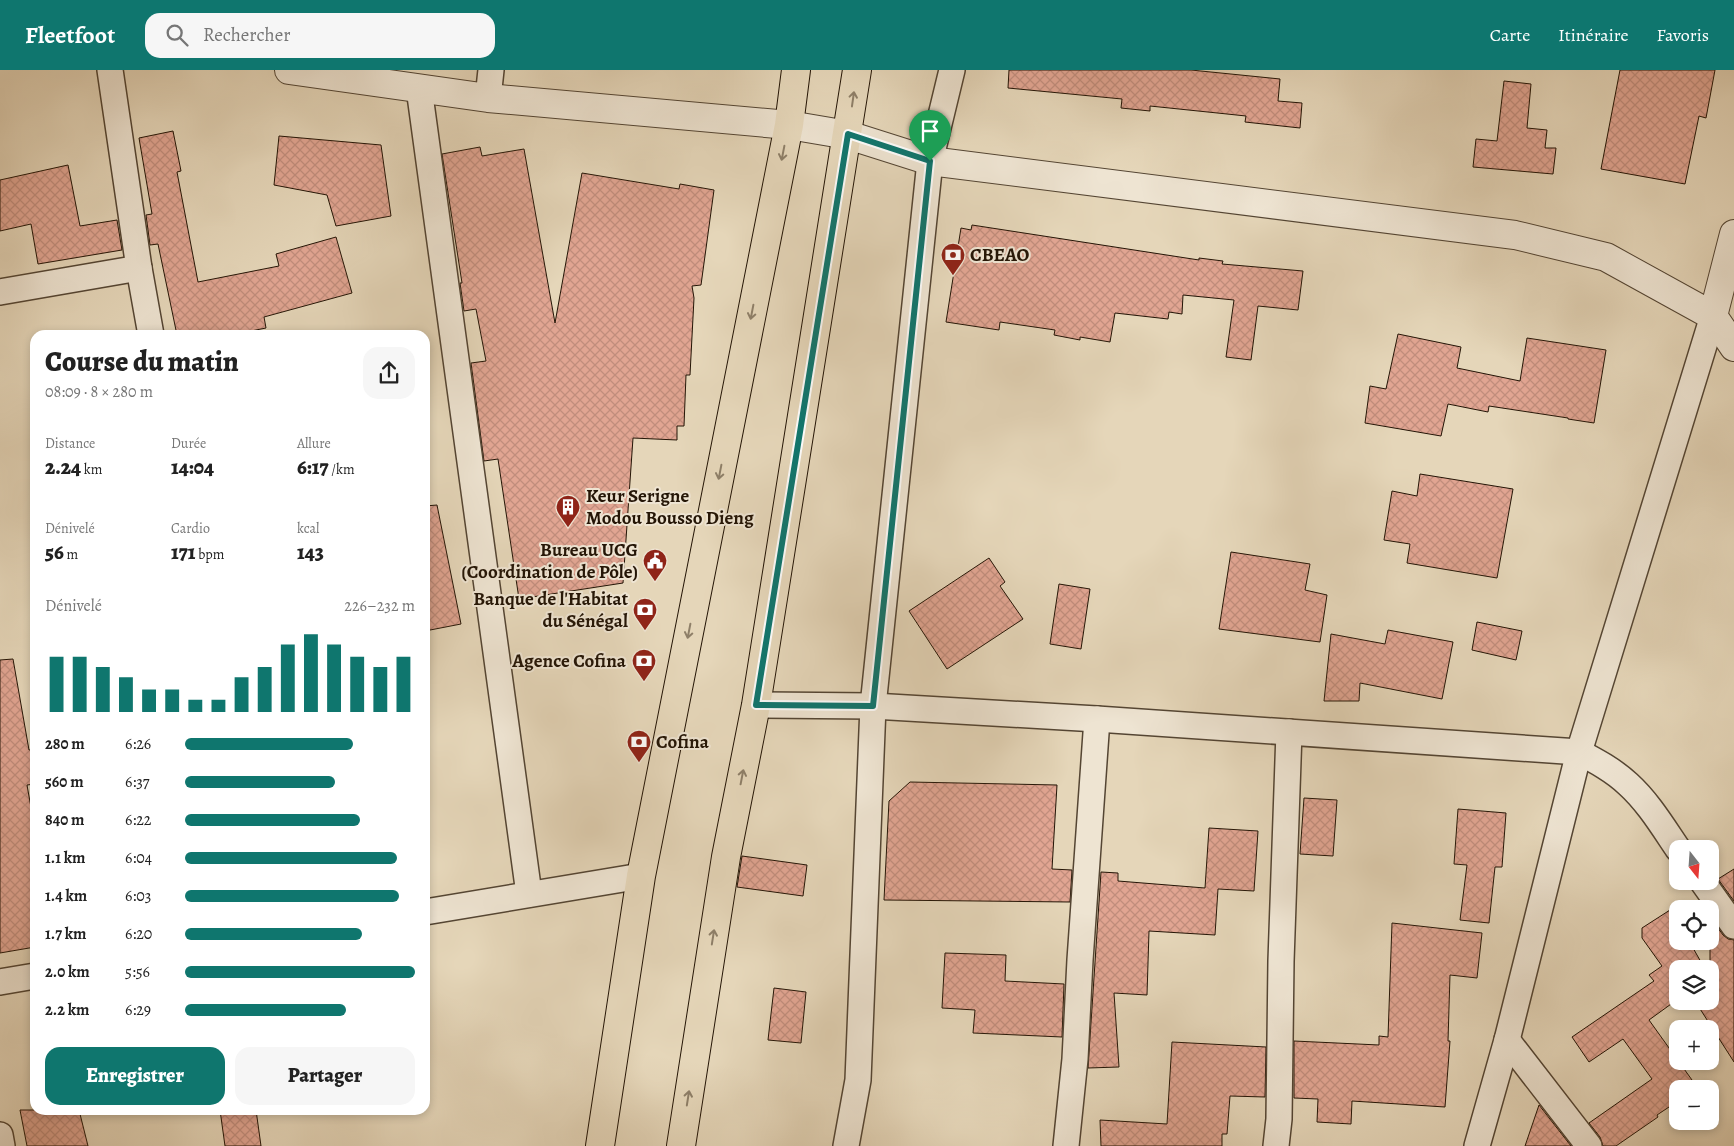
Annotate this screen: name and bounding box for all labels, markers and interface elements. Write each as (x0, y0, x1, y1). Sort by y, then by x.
search box (145, 13, 495, 58)
text: Fleetfoot (25, 19, 115, 51)
icon: search (163, 21, 191, 49)
text: Rechercher (203, 22, 290, 48)
text: Carte (1490, 23, 1530, 47)
text: Itinéraire (1558, 23, 1629, 47)
text: Favoris (1657, 23, 1709, 47)
one-way arrow (848, 91, 858, 107)
pin (909, 110, 951, 161)
icon: arrive (916, 117, 944, 145)
one-way arrow (778, 144, 787, 160)
bank icon: CBEAO (940, 242, 966, 276)
place label: CBEAO (970, 242, 1030, 268)
one-way arrow (746, 304, 756, 320)
text: Course du matin (45, 343, 239, 381)
button: share (363, 347, 415, 399)
text: 08:09 · 8 × 280 m (45, 381, 153, 403)
text: Distance (45, 434, 95, 453)
text: Durée (171, 434, 206, 453)
text: Allure (297, 434, 331, 453)
text: 2.24 (45, 453, 81, 481)
text: 14:04 (171, 453, 214, 481)
text: 6:17 (297, 453, 329, 481)
text: km (81, 460, 102, 479)
text: /km (329, 460, 355, 479)
one-way arrow (715, 463, 725, 479)
place label: Keur Serigne Modou Bousso Dieng (586, 483, 754, 531)
building icon: Keur Serigne Modou Bousso Dieng (555, 494, 581, 528)
text: Dénivelé (45, 519, 95, 538)
text: Cardio (171, 519, 210, 538)
text: kcal (297, 519, 319, 538)
place label: Bureau UCG (Coordination de Pôle) (461, 537, 638, 585)
text: 56 (45, 538, 64, 566)
text: 171 (171, 538, 195, 566)
text: 143 (297, 538, 324, 566)
text: m (64, 545, 78, 564)
text: bpm (195, 545, 224, 564)
public building icon: Bureau UCG (Coordination de Pôle) (642, 548, 668, 582)
place label: Banque de l'Habitat du Sénégal (473, 586, 629, 634)
text: Dénivelé (45, 595, 102, 617)
text: 226–232 m (344, 595, 415, 617)
bank icon: Banque de l'Habitat du Sénégal (632, 597, 658, 631)
one-way arrow (684, 623, 693, 639)
place label: Agence Cofina (511, 648, 627, 674)
bank icon: Agence Cofina (631, 648, 657, 682)
bank icon: Cofina (626, 729, 652, 763)
place label: Cofina (656, 729, 710, 755)
text: 280 m (45, 733, 85, 755)
text: 6:26 (125, 733, 151, 755)
one-way arrow (737, 770, 747, 786)
text: 560 m (45, 771, 84, 793)
text: 6:37 (125, 771, 150, 793)
text: 840 m (45, 809, 84, 831)
text: 6:22 (125, 809, 151, 831)
north arrow (1669, 840, 1719, 890)
map controls (1669, 840, 1719, 1130)
text: 1.1 km (45, 847, 85, 869)
text: 6:04 (125, 847, 152, 869)
text: 1.4 km (45, 885, 87, 907)
text: 6:03 (125, 885, 151, 907)
button: locate (1669, 900, 1719, 950)
text: 1.7 km (45, 923, 86, 945)
text: 6:20 (125, 923, 152, 945)
one-way arrow (709, 930, 719, 946)
button: layers (1669, 960, 1719, 1010)
text: 2.0 km (45, 961, 90, 983)
text: 5:56 (125, 961, 150, 983)
text: 2.2 km (45, 999, 89, 1021)
text: 6:29 (125, 999, 151, 1021)
button: + (1669, 1020, 1719, 1070)
button: Enregistrer (45, 1047, 225, 1105)
button: Partager (235, 1047, 415, 1105)
button: − (1669, 1080, 1719, 1130)
one-way arrow (683, 1090, 693, 1106)

